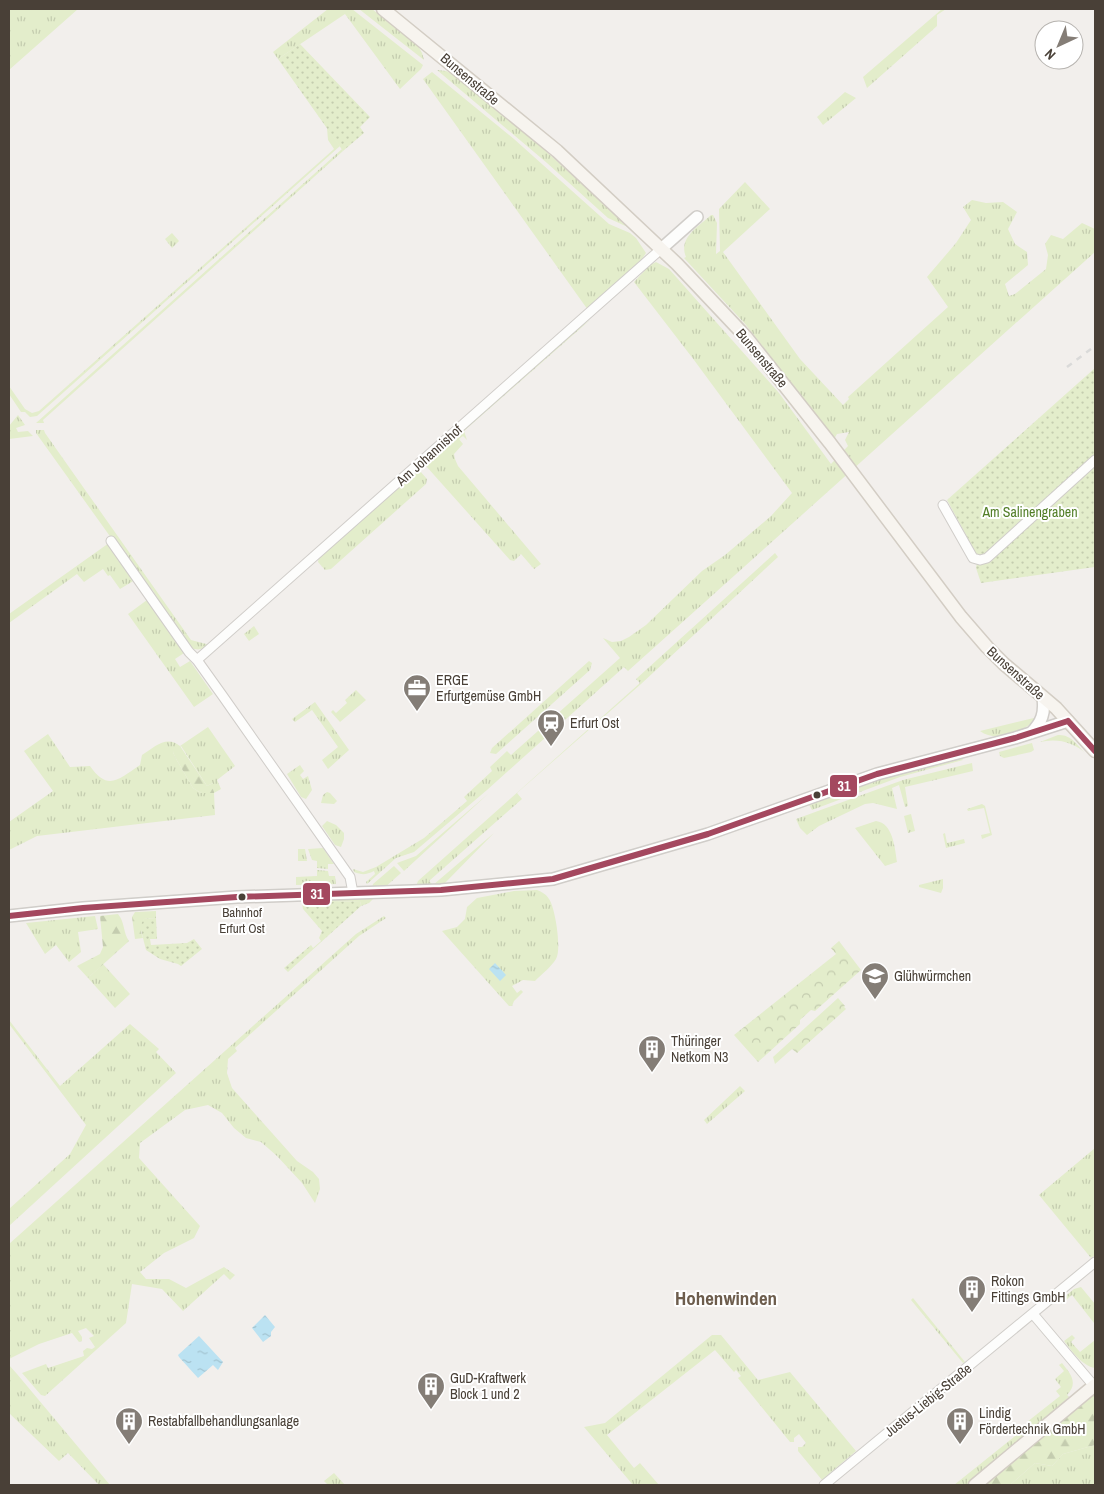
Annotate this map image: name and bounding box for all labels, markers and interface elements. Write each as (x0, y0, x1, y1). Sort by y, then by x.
north arrow (1034, 20, 1084, 70)
text: N (1041, 45, 1059, 64)
street label: Bunsenstraße (437, 49, 503, 109)
street label: Bunsenstraße (732, 325, 792, 391)
street label: Am Johannishof (391, 420, 466, 490)
park label: Am Salinengraben (981, 503, 1078, 521)
street label: Bunsenstraße (983, 642, 1049, 704)
place label: ERGE Erfurtgemüse GmbH (436, 671, 541, 705)
office icon: ERGE Erfurtgemüse GmbH (402, 673, 432, 712)
station icon: Erfurt Ost (536, 708, 566, 747)
place label: Erfurt Ost (570, 714, 619, 732)
line badge: 31 (829, 774, 858, 798)
text: 31 (838, 777, 851, 795)
unlabelled marker (812, 790, 822, 800)
line badge: 31 (302, 882, 331, 906)
text: 31 (311, 885, 324, 903)
marker: Bahnhof Erfurt Ost (237, 892, 247, 902)
place label: Bahnhof Erfurt Ost (219, 904, 265, 937)
school or university icon: Glühwürmchen (860, 961, 890, 1000)
place label: Glühwürmchen (894, 967, 971, 985)
place label: Thüringer Netkom N3 (671, 1032, 728, 1066)
building icon: Thüringer Netkom N3 (637, 1034, 667, 1073)
place label: Rokon Fittings GmbH (991, 1272, 1066, 1306)
building icon: Rokon Fittings GmbH (957, 1274, 987, 1313)
district label: Hohenwinden (675, 1285, 777, 1311)
street label: Justus-Liebig-Straße (881, 1359, 975, 1441)
place label: GuD-Kraftwerk Block 1 und 2 (450, 1369, 526, 1403)
building icon: GuD-Kraftwerk Block 1 und 2 (416, 1371, 446, 1410)
place label: Lindig Fördertechnik GmbH (979, 1404, 1086, 1438)
building icon: Restabfallbehandlungsanlage (114, 1406, 144, 1445)
building icon: Lindig Fördertechnik GmbH (945, 1406, 975, 1445)
place label: Restabfallbehandlungsanlage (148, 1412, 299, 1430)

